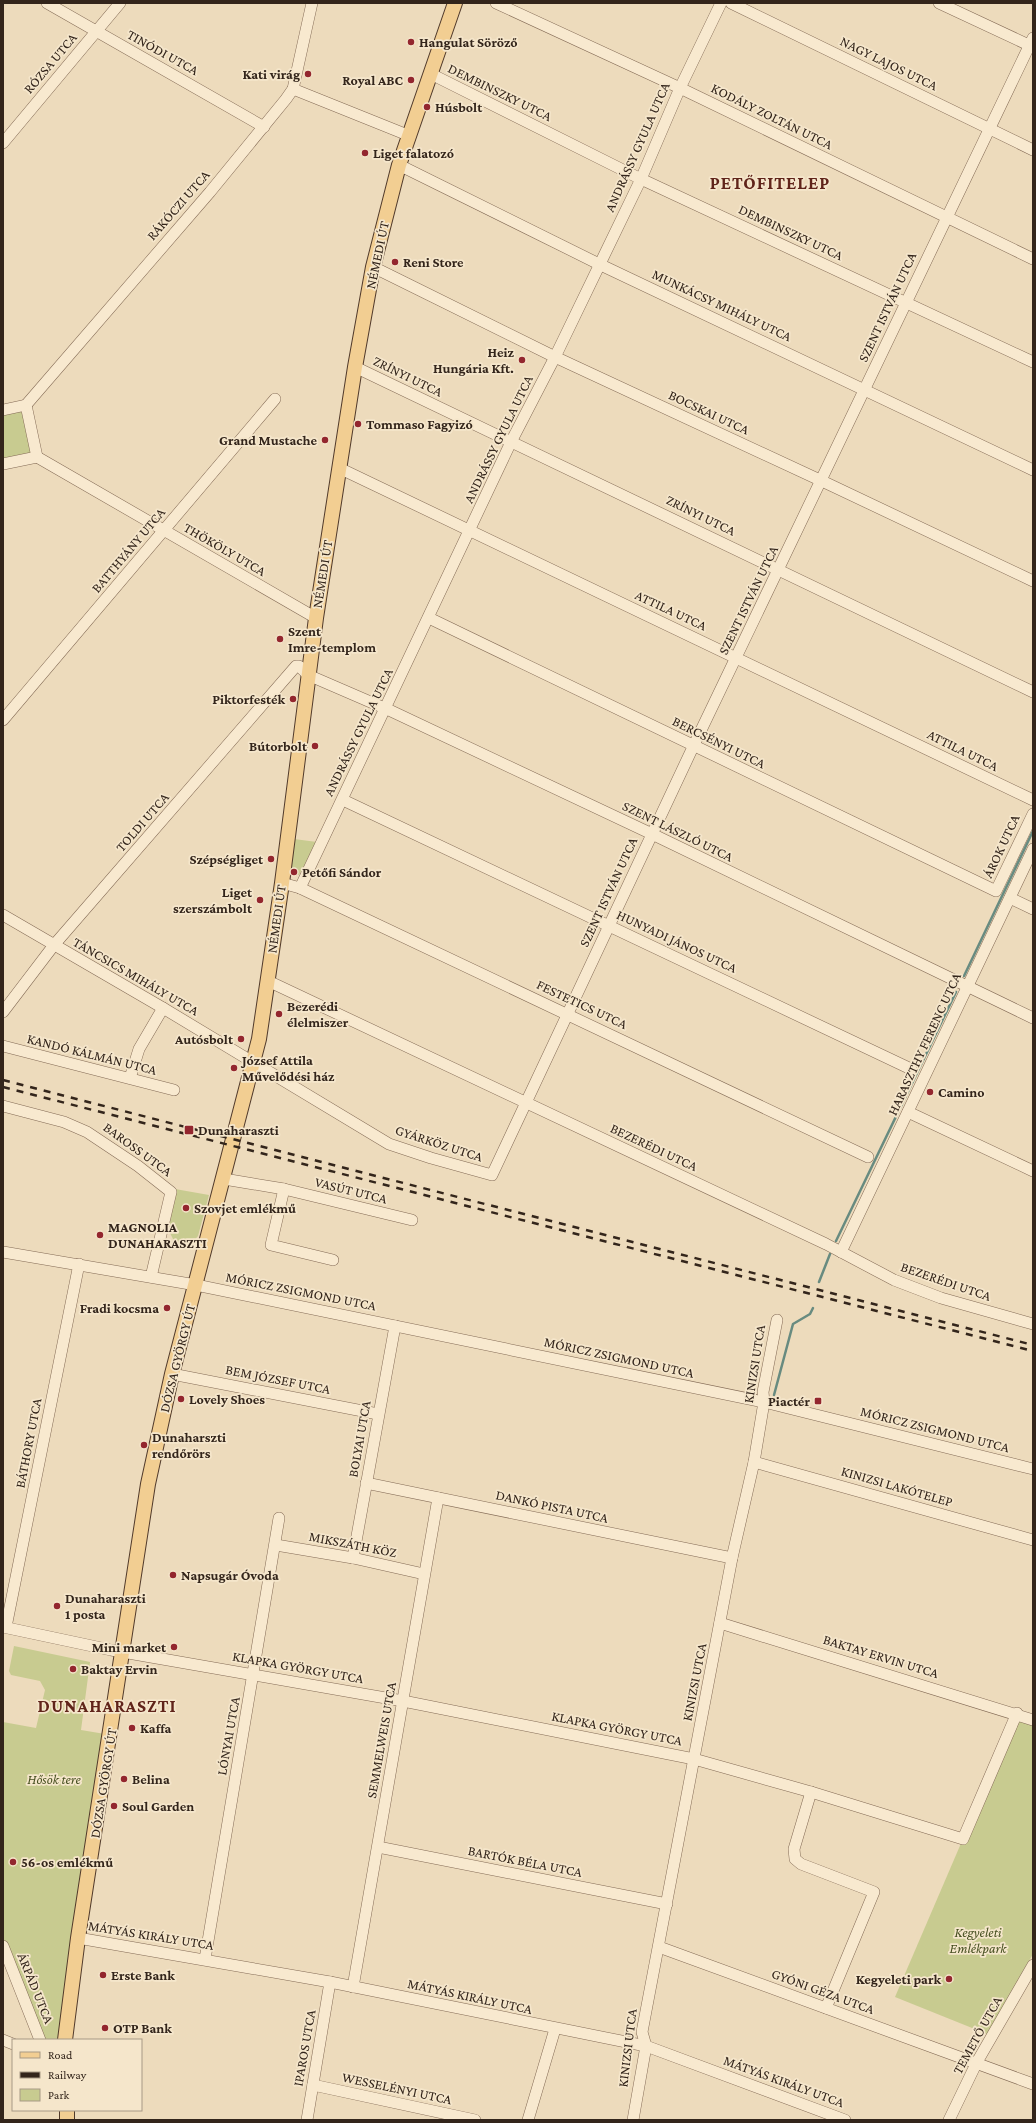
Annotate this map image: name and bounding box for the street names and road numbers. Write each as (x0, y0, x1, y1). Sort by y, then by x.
street label: TINÓDI UTCA (124, 26, 202, 78)
street label: RÓZSA UTCA (20, 30, 80, 96)
street label: NAGY LAJOS UTCA (838, 33, 940, 94)
street label: DEMBINSZKY UTCA (445, 60, 555, 124)
street label: ANDRÁSSY GYULA UTCA (601, 80, 673, 214)
street label: KODÁLY ZOLTÁN UTCA (709, 80, 835, 152)
street label: RÁKÓCZI UTCA (143, 167, 213, 243)
street label: DEMBINSZKY UTCA (736, 201, 846, 263)
street label: NÉMEDI ÚT (362, 219, 392, 290)
street label: SZENT ISTVÁN UTCA (855, 250, 919, 364)
street label: MUNKÁCSY MIHÁLY UTCA (650, 266, 794, 344)
street label: ZRÍNYI UTCA (371, 352, 445, 400)
street label: ANDRÁSSY GYULA UTCA (460, 372, 536, 505)
street label: BOCSKAI UTCA (666, 386, 752, 438)
street label: ZRÍNYI UTCA (664, 491, 738, 539)
street label: BATTHYÁNY UTCA (88, 504, 168, 596)
street label: THÖKÖLY UTCA (181, 519, 269, 579)
street label: NÉMEDI ÚT (309, 538, 335, 609)
street label: SZENT ISTVÁN UTCA (715, 543, 781, 657)
street label: ATTILA UTCA (633, 586, 709, 634)
street label: ANDRÁSSY GYULA UTCA (320, 665, 396, 798)
street label: BERCSÉNYI UTCA (670, 713, 768, 771)
street label: ATTILA UTCA (925, 726, 1001, 774)
street label: TOLDI UTCA (112, 789, 172, 855)
street label: SZENT LÁSZLÓ UTCA (620, 797, 736, 865)
street label: ÁROK UTCA (979, 812, 1023, 880)
street label: SZENT ISTVÁN UTCA (576, 835, 640, 949)
street label: NÉMEDI ÚT (263, 883, 289, 954)
street label: HUNYADI JÁNOS UTCA (614, 906, 740, 976)
street label: TÁNCSICS MIHÁLY UTCA (70, 933, 202, 1019)
street label: HARASZTHY FERENC UTCA (884, 970, 964, 1118)
street label: FESTETICS UTCA (534, 976, 630, 1032)
street label: KANDÓ KÁLMÁN UTCA (26, 1030, 159, 1078)
street label: BAROSS UTCA (101, 1119, 175, 1179)
street label: BEZERÉDI UTCA (608, 1120, 700, 1174)
street label: GYÁRKÖZ UTCA (393, 1121, 485, 1165)
street label: VASÚT UTCA (313, 1173, 389, 1207)
street label: BEZERÉDI UTCA (899, 1258, 993, 1304)
street label: MÓRICZ ZSIGMOND UTCA (224, 1269, 378, 1313)
street label: DÓZSA GYÖRGY ÚT (156, 1302, 198, 1414)
street label: KINIZSI UTCA (740, 1324, 768, 1404)
street label: MÓRICZ ZSIGMOND UTCA (543, 1333, 695, 1381)
street label: BEM JÓZSEF UTCA (224, 1361, 332, 1397)
street label: BÁTHORY UTCA (11, 1397, 45, 1489)
street label: BOLYAI UTCA (344, 1399, 374, 1479)
street label: MÓRICZ ZSIGMOND UTCA (859, 1403, 1011, 1455)
street label: KINIZSI LAKÓTELEP (839, 1462, 955, 1510)
street label: DANKÓ PISTA UTCA (494, 1486, 610, 1526)
street label: MIKSZÁTH KÖZ (308, 1528, 398, 1560)
street label: BAKTAY ERVIN UTCA (821, 1631, 941, 1681)
street label: KINIZSI UTCA (679, 1642, 709, 1722)
street label: KLAPKA GYÖRGY UTCA (231, 1648, 365, 1686)
street label: SEMMELWEIS UTCA (363, 1681, 399, 1799)
street label: LÓNYAI UTCA (213, 1695, 243, 1777)
street label: KLAPKA GYÖRGY UTCA (550, 1707, 684, 1749)
street label: DÓZSA GYÖRGY ÚT (86, 1726, 120, 1839)
street label: BARTÓK BÉLA UTCA (467, 1842, 583, 1880)
street label: MÁTYÁS KIRÁLY UTCA (87, 1917, 215, 1953)
street label: ÁRPÁD UTCA (15, 1950, 57, 2026)
street label: GYÓNI GÉZA UTCA (769, 1965, 877, 2017)
street label: MÁTYÁS KIRÁLY UTCA (406, 1975, 534, 2017)
street label: TEMETŐ UTCA (949, 1993, 1005, 2077)
street label: IPAROS UTCA (289, 2008, 319, 2088)
street label: KINIZSI UTCA (614, 2008, 640, 2088)
street label: MÁTYÁS KIRÁLY UTCA (722, 2052, 846, 2110)
street label: WESSELÉNYI UTCA (341, 2069, 453, 2107)

